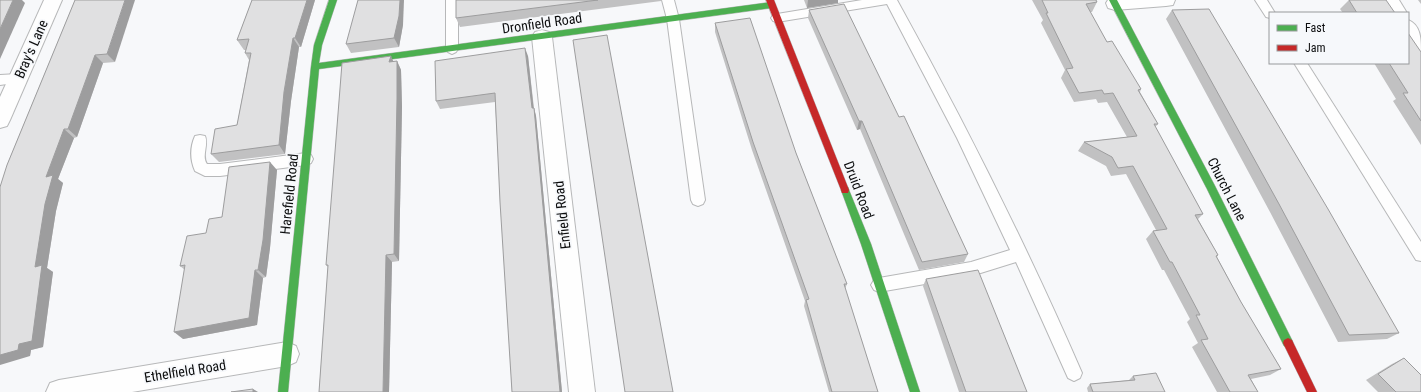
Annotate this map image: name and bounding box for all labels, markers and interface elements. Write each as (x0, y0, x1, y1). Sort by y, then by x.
street label: Dronfield Road (501, 9, 583, 37)
legend (1269, 12, 1409, 64)
street label: Bray's Lane (11, 17, 51, 81)
text: Fast (1305, 21, 1326, 35)
text: Jam (1305, 41, 1326, 55)
street label: Harefield Road (277, 153, 301, 235)
street label: Church Lane (1204, 155, 1250, 224)
street label: Druid Road (841, 159, 877, 221)
street label: Enfield Road (550, 180, 574, 250)
street label: Ethelfield Road (143, 357, 227, 385)

